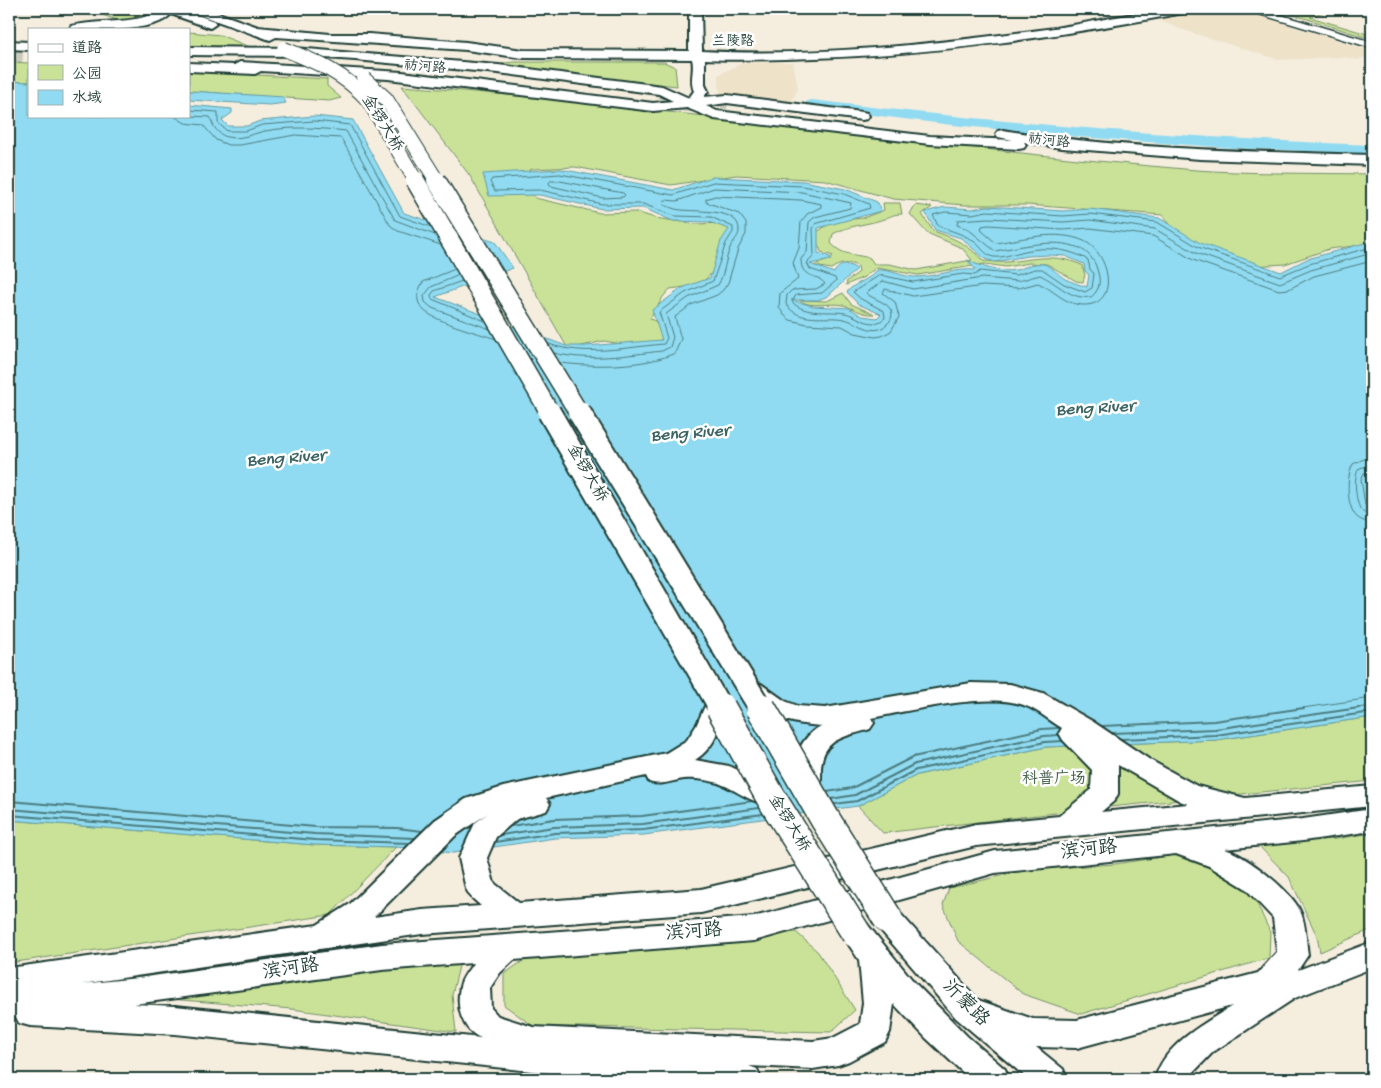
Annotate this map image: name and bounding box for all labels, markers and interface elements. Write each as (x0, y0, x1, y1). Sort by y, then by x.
legend (28, 28, 190, 118)
street label: 兰陵路 (712, 33, 754, 51)
text: 道路 (72, 40, 102, 58)
street label: 祊河路 (403, 57, 447, 78)
text: 公园 (72, 66, 102, 84)
text: 水域 (72, 90, 102, 108)
street label: 金锣大桥 (356, 91, 407, 156)
street label: 祊河路 (1027, 130, 1071, 153)
water label: Beng River (1055, 396, 1138, 422)
water label: Beng River (650, 421, 733, 447)
street label: 金锣大桥 (562, 441, 611, 506)
water label: Beng River (246, 446, 329, 472)
park label: 科普广场 (1022, 769, 1086, 790)
street label: 金锣大桥 (763, 791, 814, 856)
street label: 滨河路 (1059, 836, 1119, 865)
street label: 滨河路 (665, 919, 723, 946)
street label: 滨河路 (261, 954, 321, 985)
street label: 沂蒙路 (937, 975, 994, 1032)

